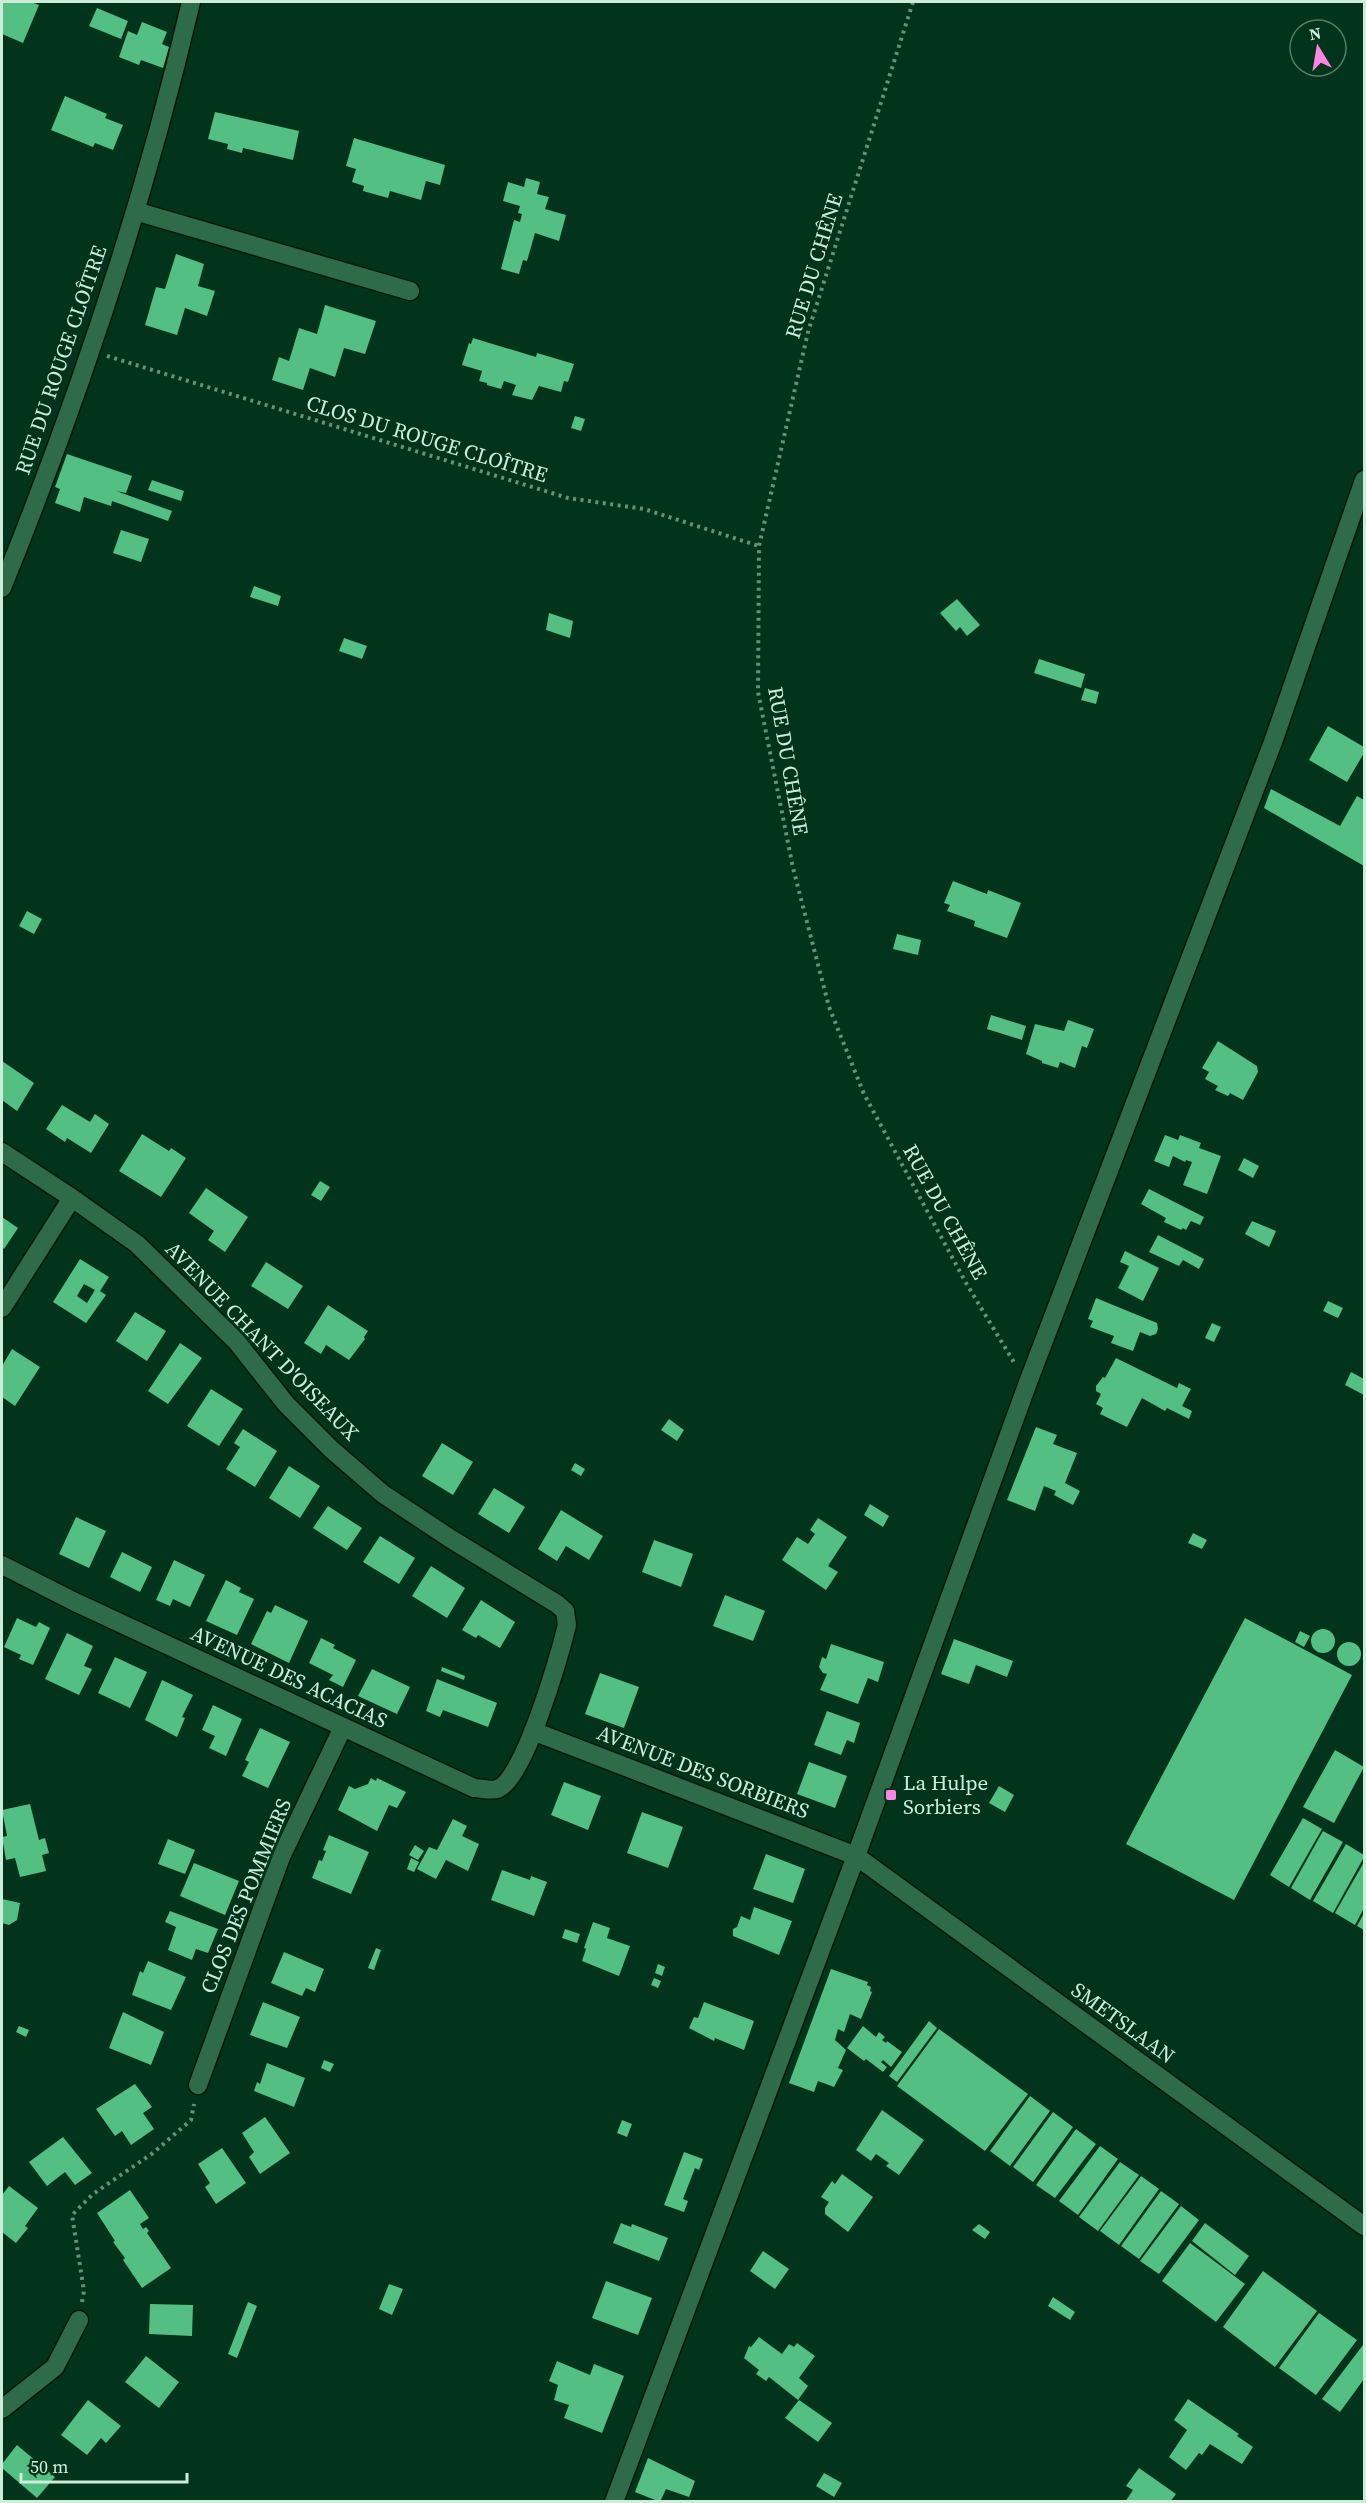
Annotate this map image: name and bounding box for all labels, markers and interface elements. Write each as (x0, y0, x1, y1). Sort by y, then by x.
north arrow (1288, 18, 1348, 78)
text: N (1307, 21, 1323, 45)
street label: RUE DU CHÊNE (778, 190, 849, 342)
street label: RUE DU ROUGE CLOÎTRE (8, 241, 113, 478)
street label: CLOS DU ROUGE CLOÎTRE (303, 388, 551, 489)
street label: RUE DU CHÊNE (761, 684, 816, 838)
street label: RUE DU CHÊNE (896, 1139, 995, 1285)
street label: AVENUE CHANT D'OISEAUX (159, 1235, 366, 1447)
street label: AVENUE DES ACACIAS (186, 1618, 392, 1735)
street label: AVENUE DES SORBIERS (593, 1718, 813, 1825)
place label: La Hulpe Sorbiers (903, 1768, 988, 1821)
marker: La Hulpe Sorbiers (884, 1788, 898, 1802)
street label: CLOS DES POMMIERS (193, 1794, 298, 1998)
street label: SMETSLAAN (1066, 1975, 1181, 2070)
scale bar (21, 2446, 188, 2484)
text: 50 m (30, 2454, 68, 2479)

